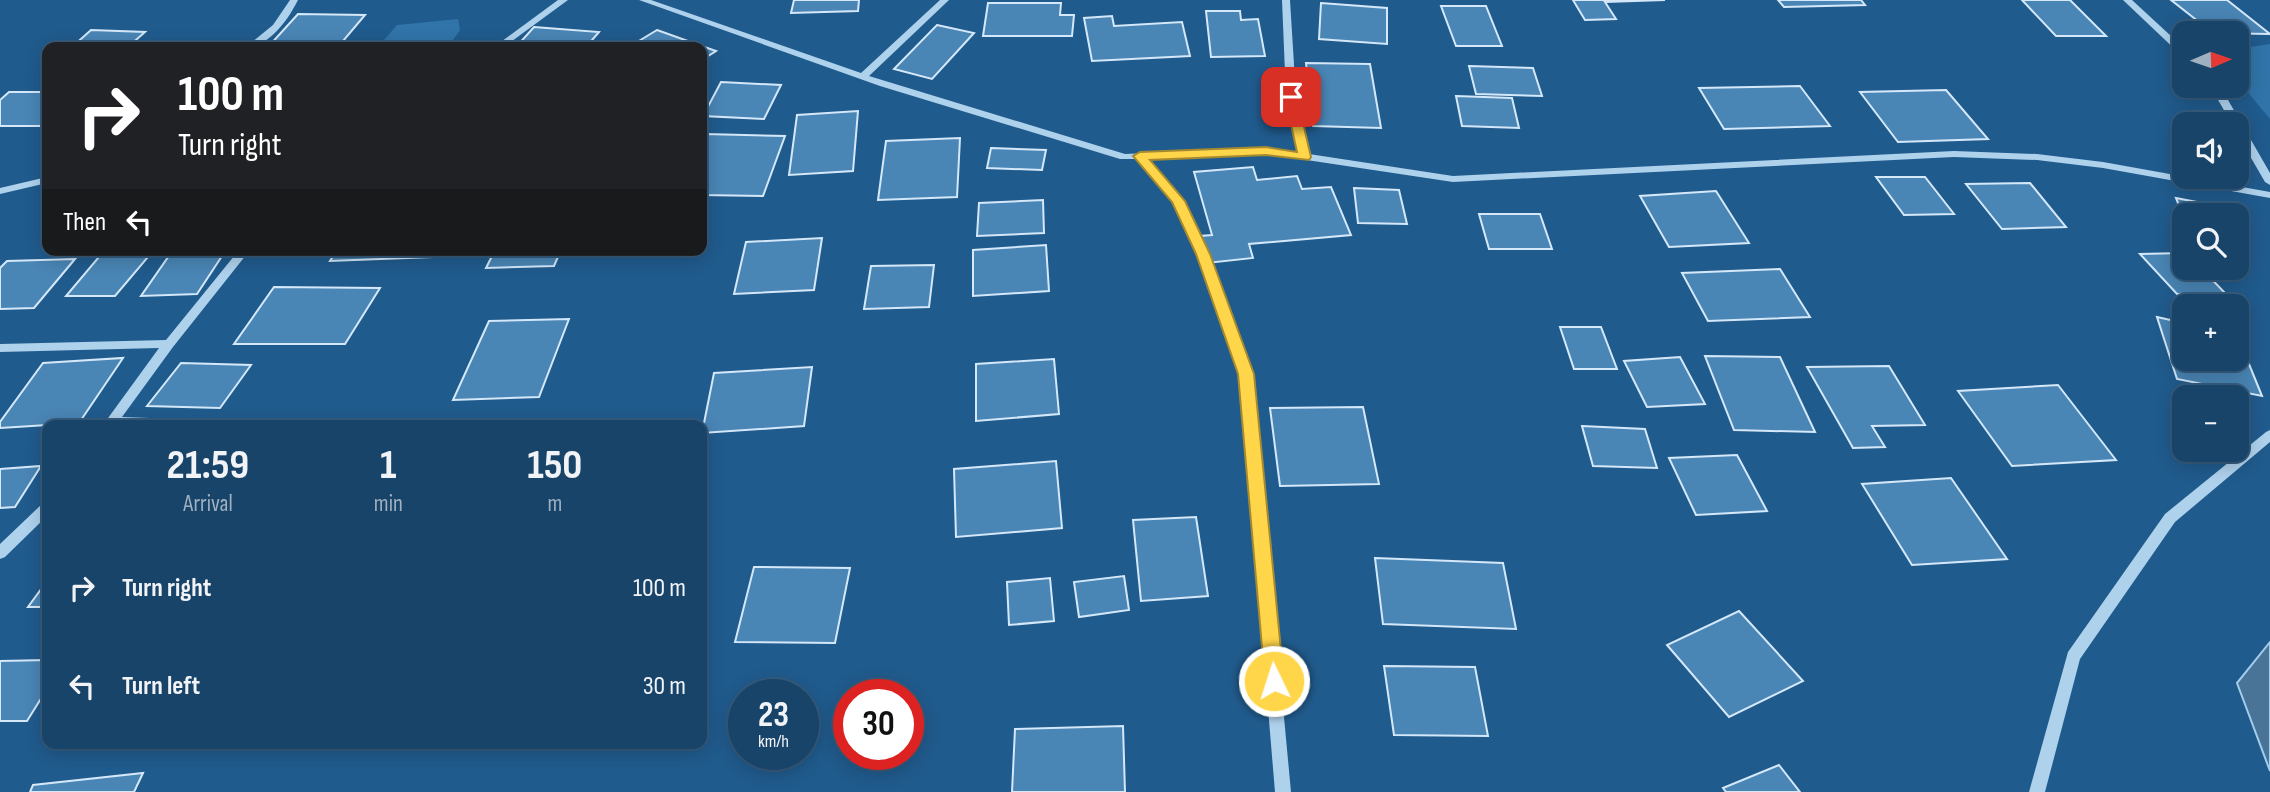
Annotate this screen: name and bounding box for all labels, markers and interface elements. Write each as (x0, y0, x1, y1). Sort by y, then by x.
north arrow (2172, 21, 2249, 98)
map controls (2172, 21, 2249, 462)
text: 100 m (178, 66, 284, 125)
pin (1261, 67, 1321, 127)
icon: right (63, 70, 154, 161)
icon: arrive (1272, 78, 1310, 116)
button: sound (2172, 112, 2249, 189)
text: Turn right (178, 126, 282, 165)
icon: left (120, 203, 158, 241)
button: search (2172, 203, 2249, 280)
text: Then (63, 207, 106, 238)
button: + (2172, 294, 2249, 371)
button: − (2172, 385, 2249, 462)
text: 21:59 (167, 440, 249, 491)
text: 1 (380, 440, 397, 491)
text: 150 (527, 440, 582, 491)
text: Arrival (183, 490, 233, 518)
text: min (374, 490, 403, 518)
text: m (547, 490, 562, 518)
icon: right (63, 569, 101, 607)
text: Turn right (122, 573, 211, 604)
text: 100 m (633, 573, 686, 604)
position arrow (1237, 644, 1311, 718)
icon: left (63, 667, 101, 705)
text: Turn left (122, 671, 200, 702)
text: 30 m (643, 671, 686, 702)
speed limit sign: 30 (833, 679, 924, 770)
text: 23 (758, 694, 789, 737)
text: km/h (758, 731, 789, 752)

